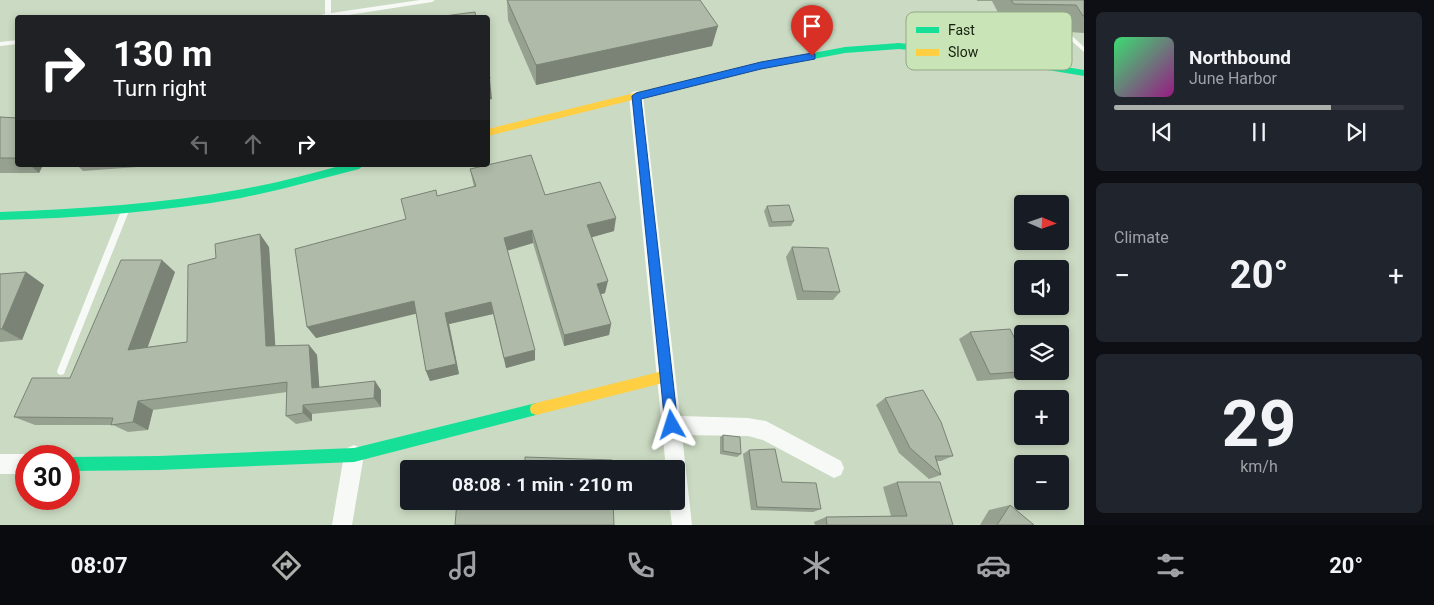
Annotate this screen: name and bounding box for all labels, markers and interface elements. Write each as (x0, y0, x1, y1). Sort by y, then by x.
pin (791, 5, 833, 56)
icon: arrive (798, 12, 826, 40)
legend (906, 12, 1072, 70)
text: Fast (948, 22, 975, 38)
text: 130 m (113, 34, 212, 75)
icon: right (30, 35, 95, 100)
text: Slow (948, 44, 979, 60)
text: Northbound (1189, 46, 1291, 69)
text: June Harbor (1189, 69, 1277, 88)
text: Turn right (113, 76, 207, 101)
icon: previous (1148, 118, 1176, 146)
icon: pause (1245, 118, 1273, 146)
icon: next (1342, 118, 1370, 146)
icon: left (186, 130, 214, 158)
icon: ahead (239, 130, 267, 158)
icon: right (292, 130, 320, 158)
north arrow (1014, 195, 1069, 250)
map controls (1014, 195, 1069, 510)
text: Climate (1114, 228, 1169, 247)
text: 20° (1230, 253, 1288, 297)
text: − (1114, 259, 1130, 292)
text: + (1388, 259, 1404, 292)
button: sound (1014, 260, 1069, 315)
button: layers (1014, 325, 1069, 380)
text: 29 (1222, 386, 1296, 462)
button: + (1014, 390, 1069, 445)
position arrow (645, 398, 697, 450)
speed limit sign: 30 (15, 445, 80, 510)
button: − (1014, 455, 1069, 510)
text: km/h (1240, 457, 1278, 476)
text: 08:08 · 1 min · 210 m (452, 473, 633, 496)
icon: directions (269, 548, 304, 583)
icon: music (446, 548, 481, 583)
icon: phone (623, 548, 658, 583)
icon: climate (799, 548, 834, 583)
icon: car (976, 548, 1011, 583)
icon: filters (1153, 548, 1188, 583)
text: 08:07 (71, 553, 128, 578)
text: 20° (1329, 553, 1363, 578)

